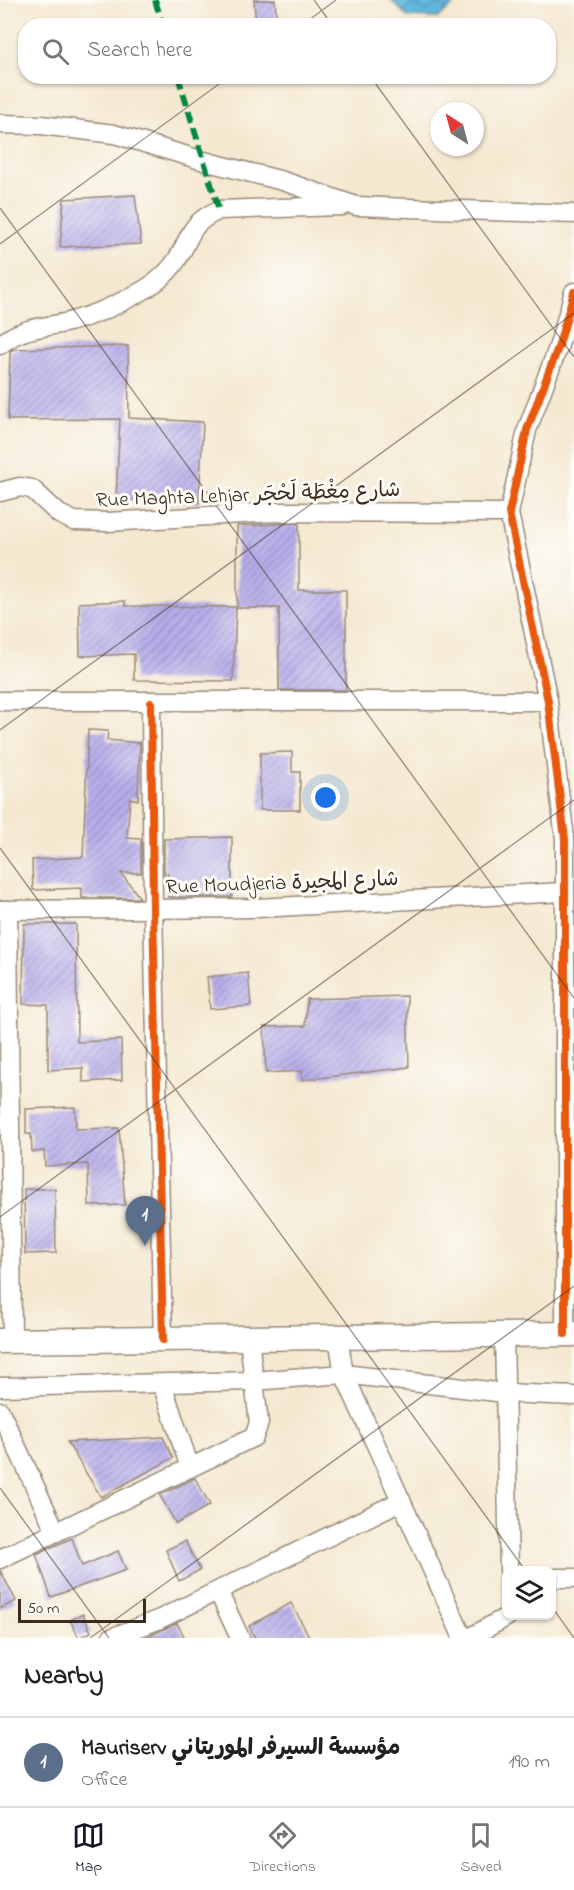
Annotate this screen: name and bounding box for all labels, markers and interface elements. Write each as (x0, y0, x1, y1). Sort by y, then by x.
search box (18, 18, 556, 84)
icon: search (39, 35, 72, 68)
text: Search here (87, 35, 192, 67)
north arrow (430, 102, 484, 156)
street label: Rue Maghta Lehjar شارع مِغْطَة لَحْجَر (95, 474, 401, 518)
your location (311, 783, 340, 812)
street label: Rue Moudjeria شارع المجيرة (165, 865, 399, 903)
pin: 1 (126, 1196, 164, 1246)
map controls (502, 1566, 556, 1620)
button: layers (502, 1566, 556, 1620)
scale bar (18, 1596, 146, 1624)
text: 50 m (27, 1597, 59, 1621)
text: Nearby (24, 1658, 103, 1696)
text: Mauriserv مؤسسة السيرفر الموريتاني (81, 1733, 400, 1765)
text: 1 (40, 1748, 47, 1777)
text: 190 m (508, 1748, 550, 1777)
text: Office (81, 1766, 127, 1795)
tab: Map (72, 1819, 105, 1879)
tab: Directions (249, 1819, 316, 1879)
tab: Saved (460, 1819, 502, 1879)

